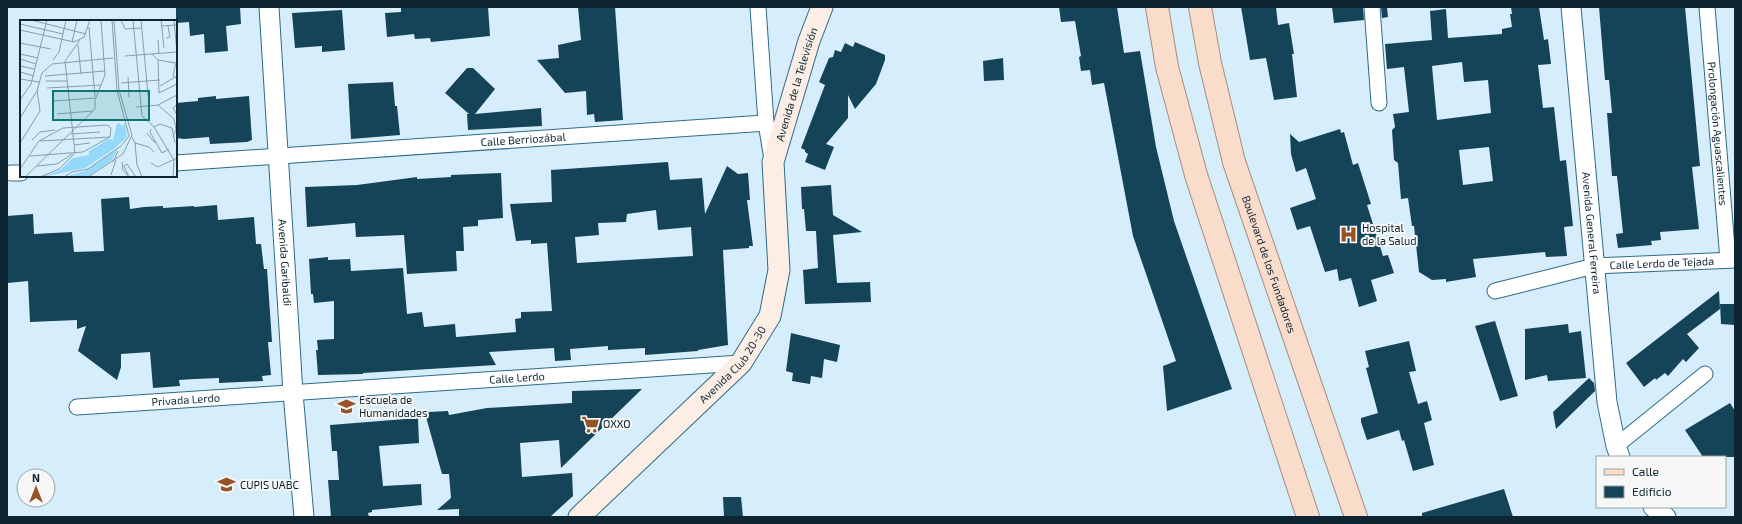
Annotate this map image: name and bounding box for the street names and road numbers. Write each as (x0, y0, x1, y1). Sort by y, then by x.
street label: Avenida de la Televisión (773, 25, 820, 143)
street label: Prolongación Aguascalientes (1706, 61, 1730, 206)
street label: Calle Berriozábal (480, 130, 567, 148)
street label: Avenida General Ferreira (1580, 171, 1604, 295)
street label: Boulevard de los Fundadores (1240, 194, 1299, 335)
street label: Avenida Garibaldi (276, 219, 295, 306)
street label: Calle Lerdo de Tejada (1609, 254, 1714, 271)
street label: Avenida Club 20-30 (696, 323, 768, 405)
street label: Calle Lerdo (489, 369, 545, 386)
street label: Privada Lerdo (151, 391, 220, 408)

